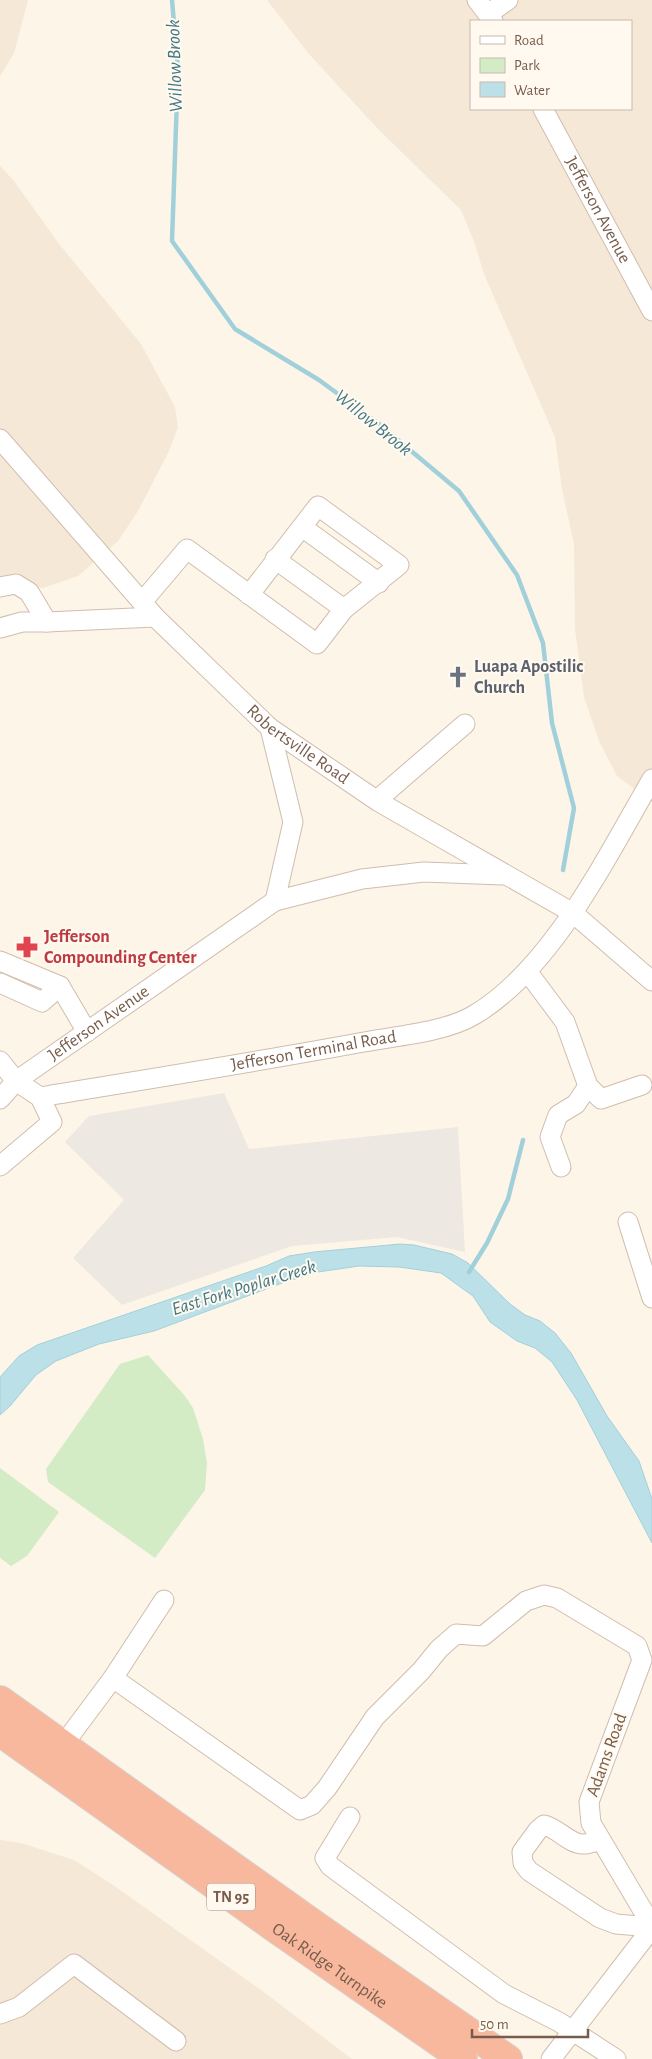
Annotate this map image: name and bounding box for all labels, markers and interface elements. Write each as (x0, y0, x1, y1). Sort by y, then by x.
water label: Willow Brook (164, 19, 186, 113)
legend (470, 20, 632, 110)
text: Road (514, 33, 544, 48)
text: Park (514, 58, 540, 73)
text: Water (514, 83, 550, 98)
street label: Jefferson Avenue (562, 154, 634, 267)
water label: Willow Brook (331, 386, 415, 460)
place label: Luapa Apostilic Church (474, 658, 583, 697)
church icon: Luapa Apostilic Church (445, 664, 471, 690)
street label: Robertsville Road (243, 701, 352, 788)
place label: Jefferson Compounding Center (44, 928, 197, 967)
pharmacy icon: Jefferson Compounding Center (14, 934, 40, 960)
street label: Jefferson Avenue (45, 982, 153, 1065)
street label: Jefferson Terminal Road (230, 1028, 397, 1074)
water label: East Fork Poplar Creek (170, 1257, 319, 1319)
street label: Adams Road (584, 1711, 630, 1799)
road number: TN 95 (207, 1884, 255, 1910)
street label: Oak Ridge Turnpike (268, 1920, 390, 2012)
scale bar (472, 2006, 588, 2038)
text: 50 m (480, 2017, 509, 2032)

